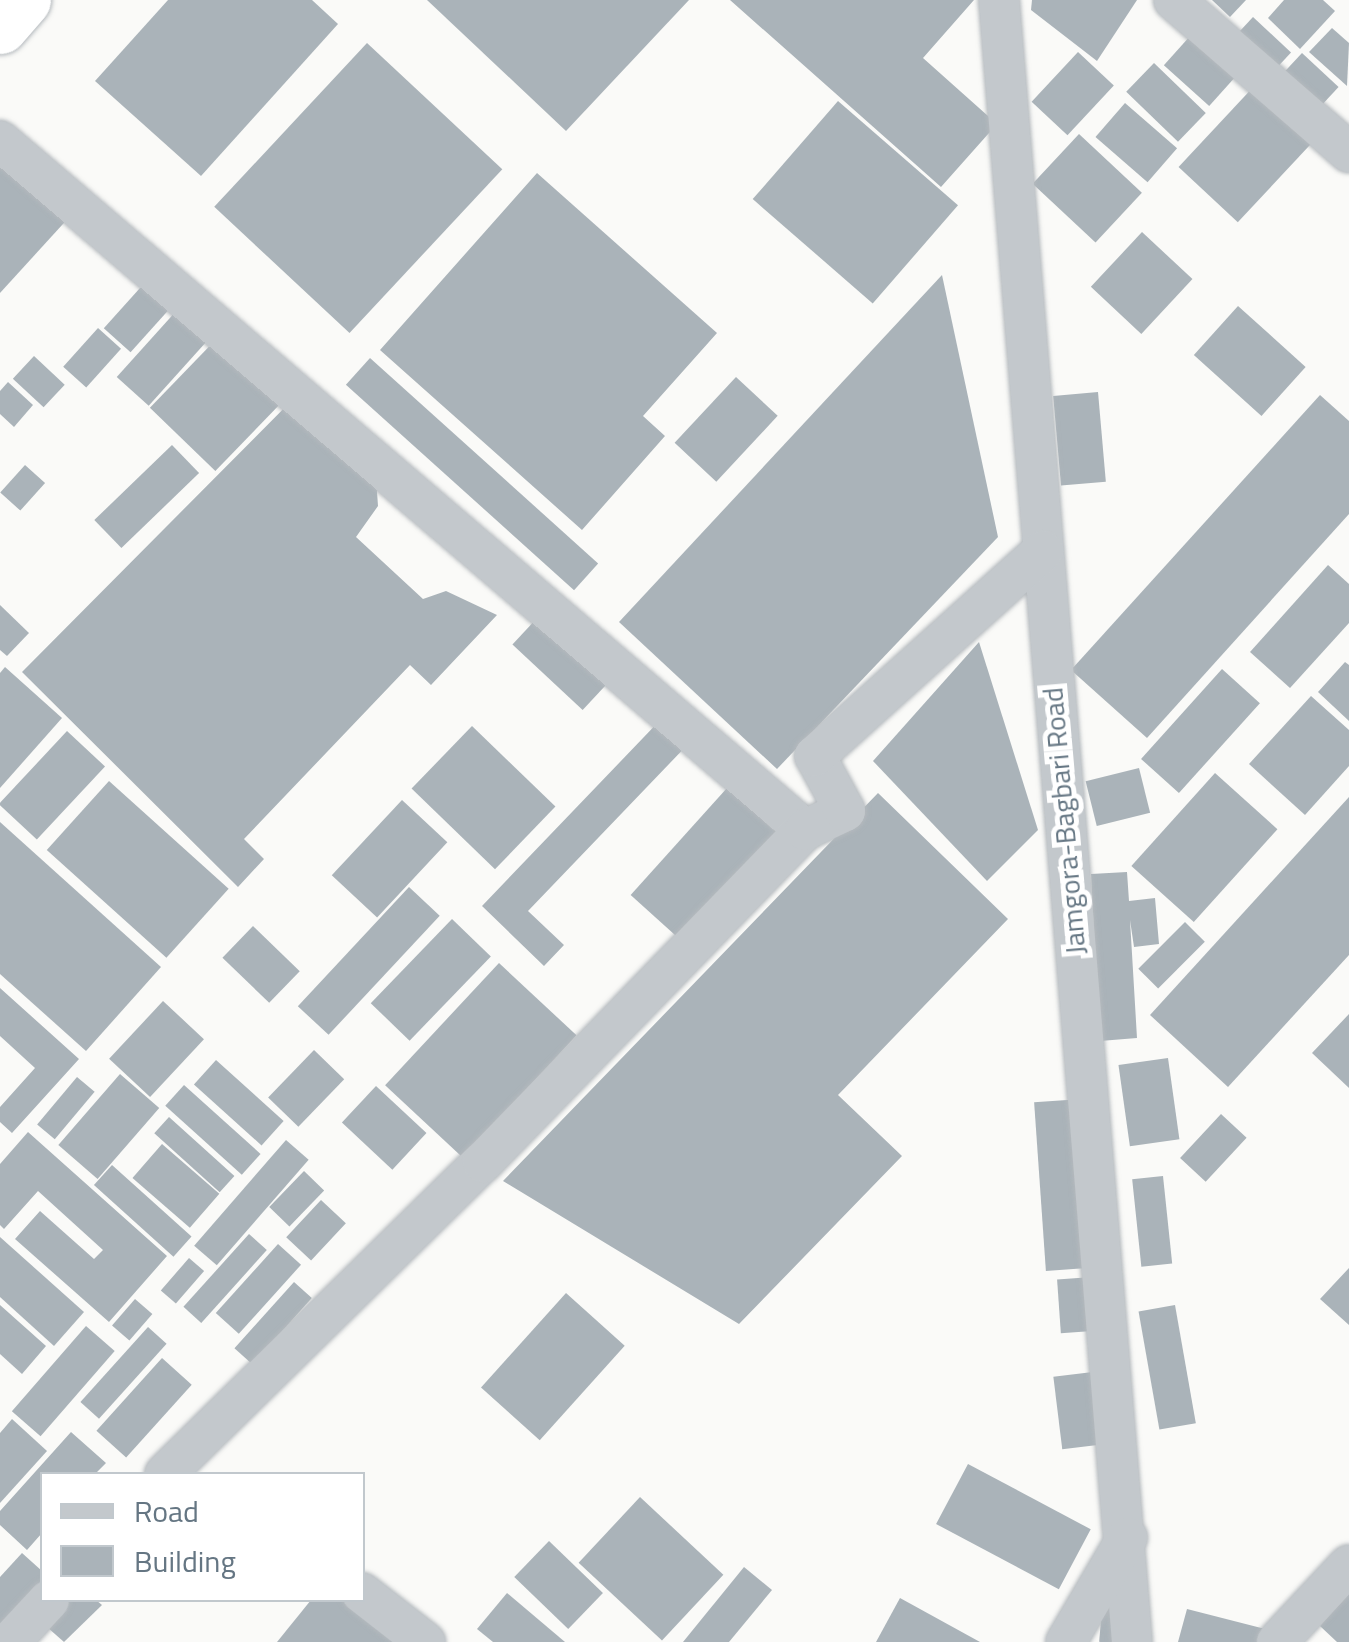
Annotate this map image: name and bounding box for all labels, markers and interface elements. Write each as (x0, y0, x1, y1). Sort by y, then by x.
street label: Jamgora-Bagbari Road (1036, 686, 1092, 956)
legend (40, 1472, 365, 1602)
text: Road (134, 1488, 199, 1534)
text: Building (134, 1538, 236, 1584)

